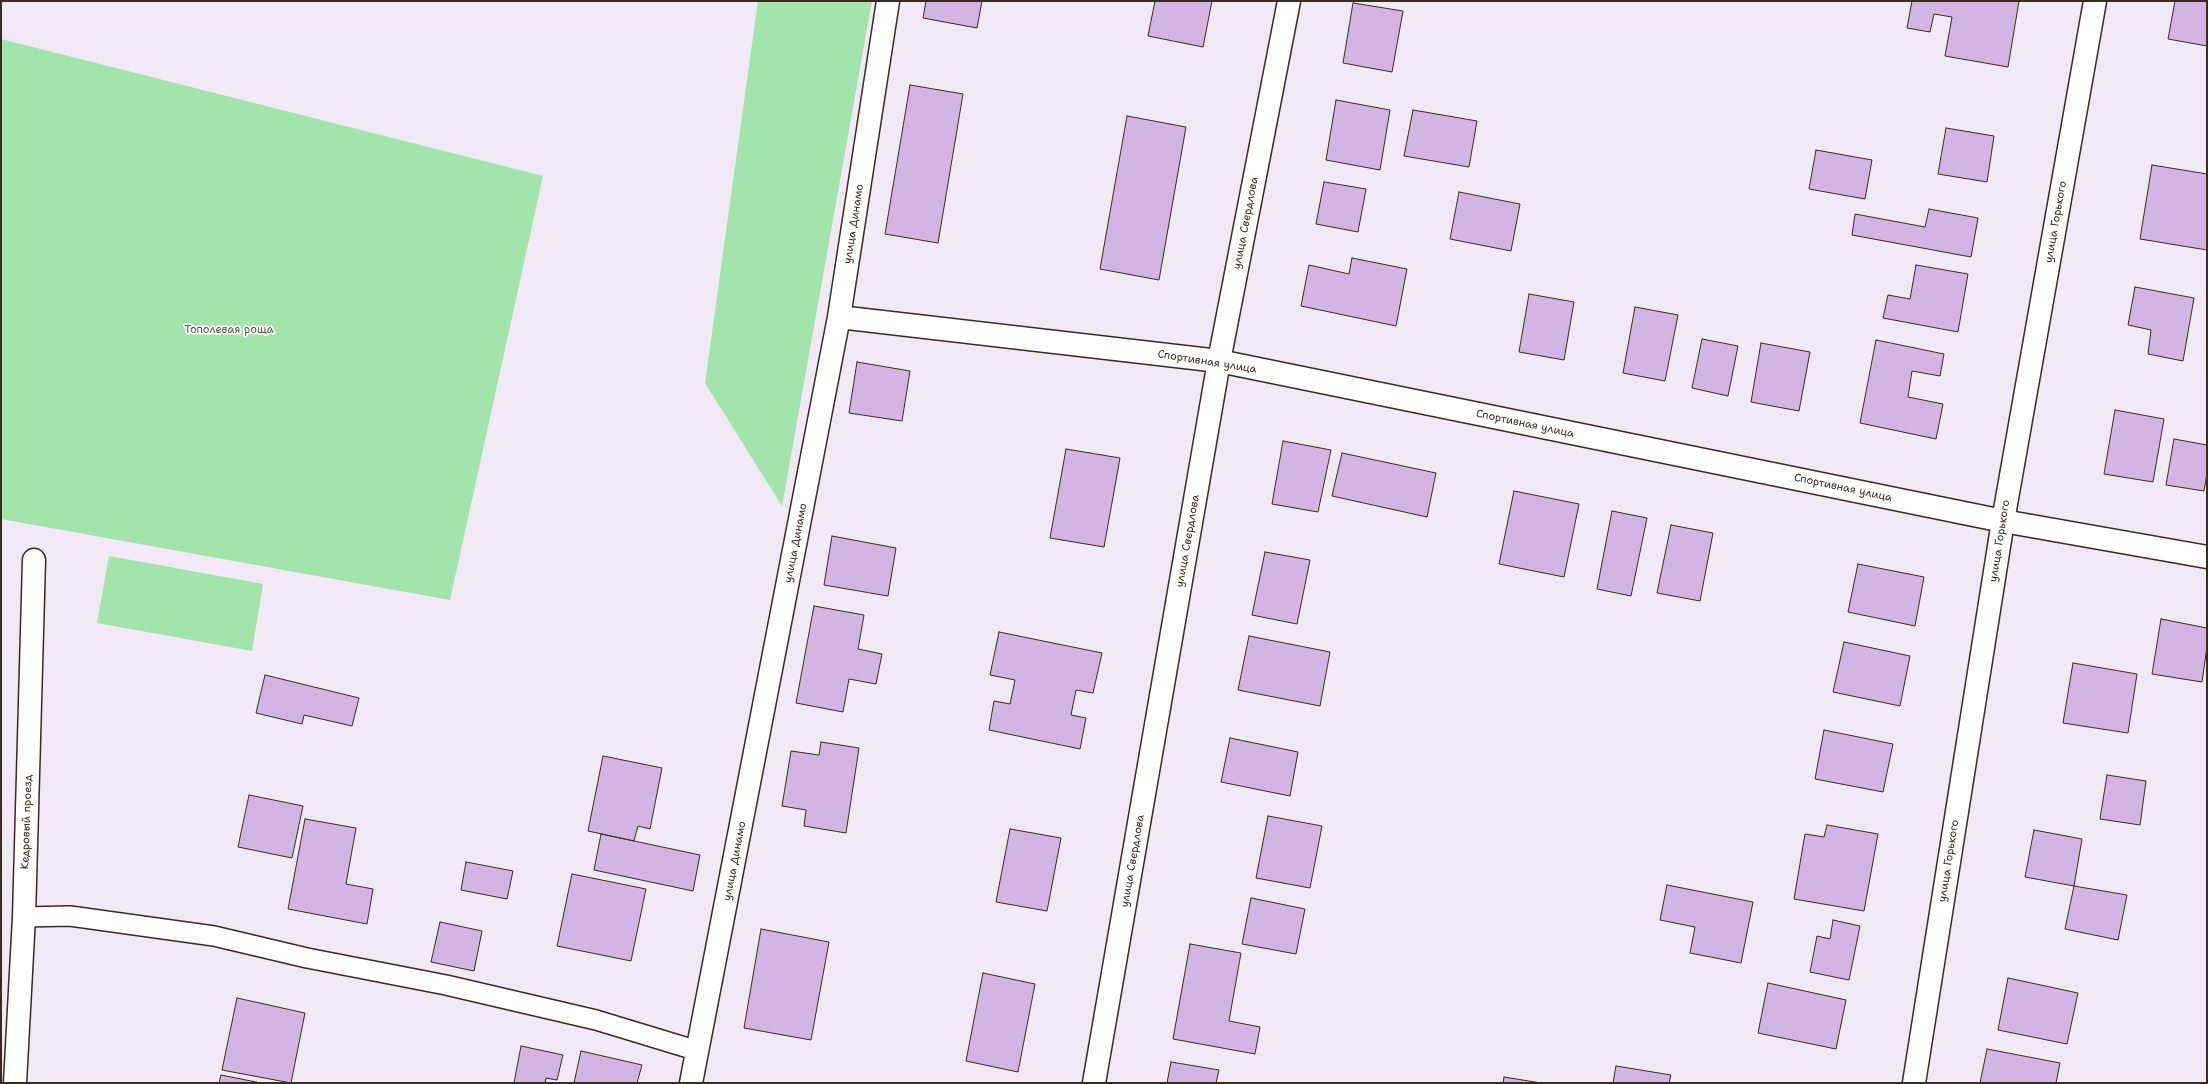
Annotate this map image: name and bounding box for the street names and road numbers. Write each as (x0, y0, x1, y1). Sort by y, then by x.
street label: улица Свердлова (1231, 176, 1261, 270)
street label: улица Горького (2042, 180, 2070, 264)
street label: улица Динамо (841, 183, 867, 265)
street label: Спортивная улица (1157, 348, 1257, 376)
street label: Спортивная улица (1475, 407, 1575, 441)
street label: Спортивная улица (1793, 471, 1893, 505)
street label: улица Свердлова (1173, 494, 1203, 588)
street label: улица Горького (1987, 499, 2013, 583)
street label: улица Динамо (782, 502, 810, 584)
street label: Кедровый проезд (19, 774, 35, 870)
street label: улица Свердлова (1118, 814, 1148, 908)
street label: улица Горького (1936, 819, 1962, 903)
street label: улица Динамо (721, 820, 749, 902)

